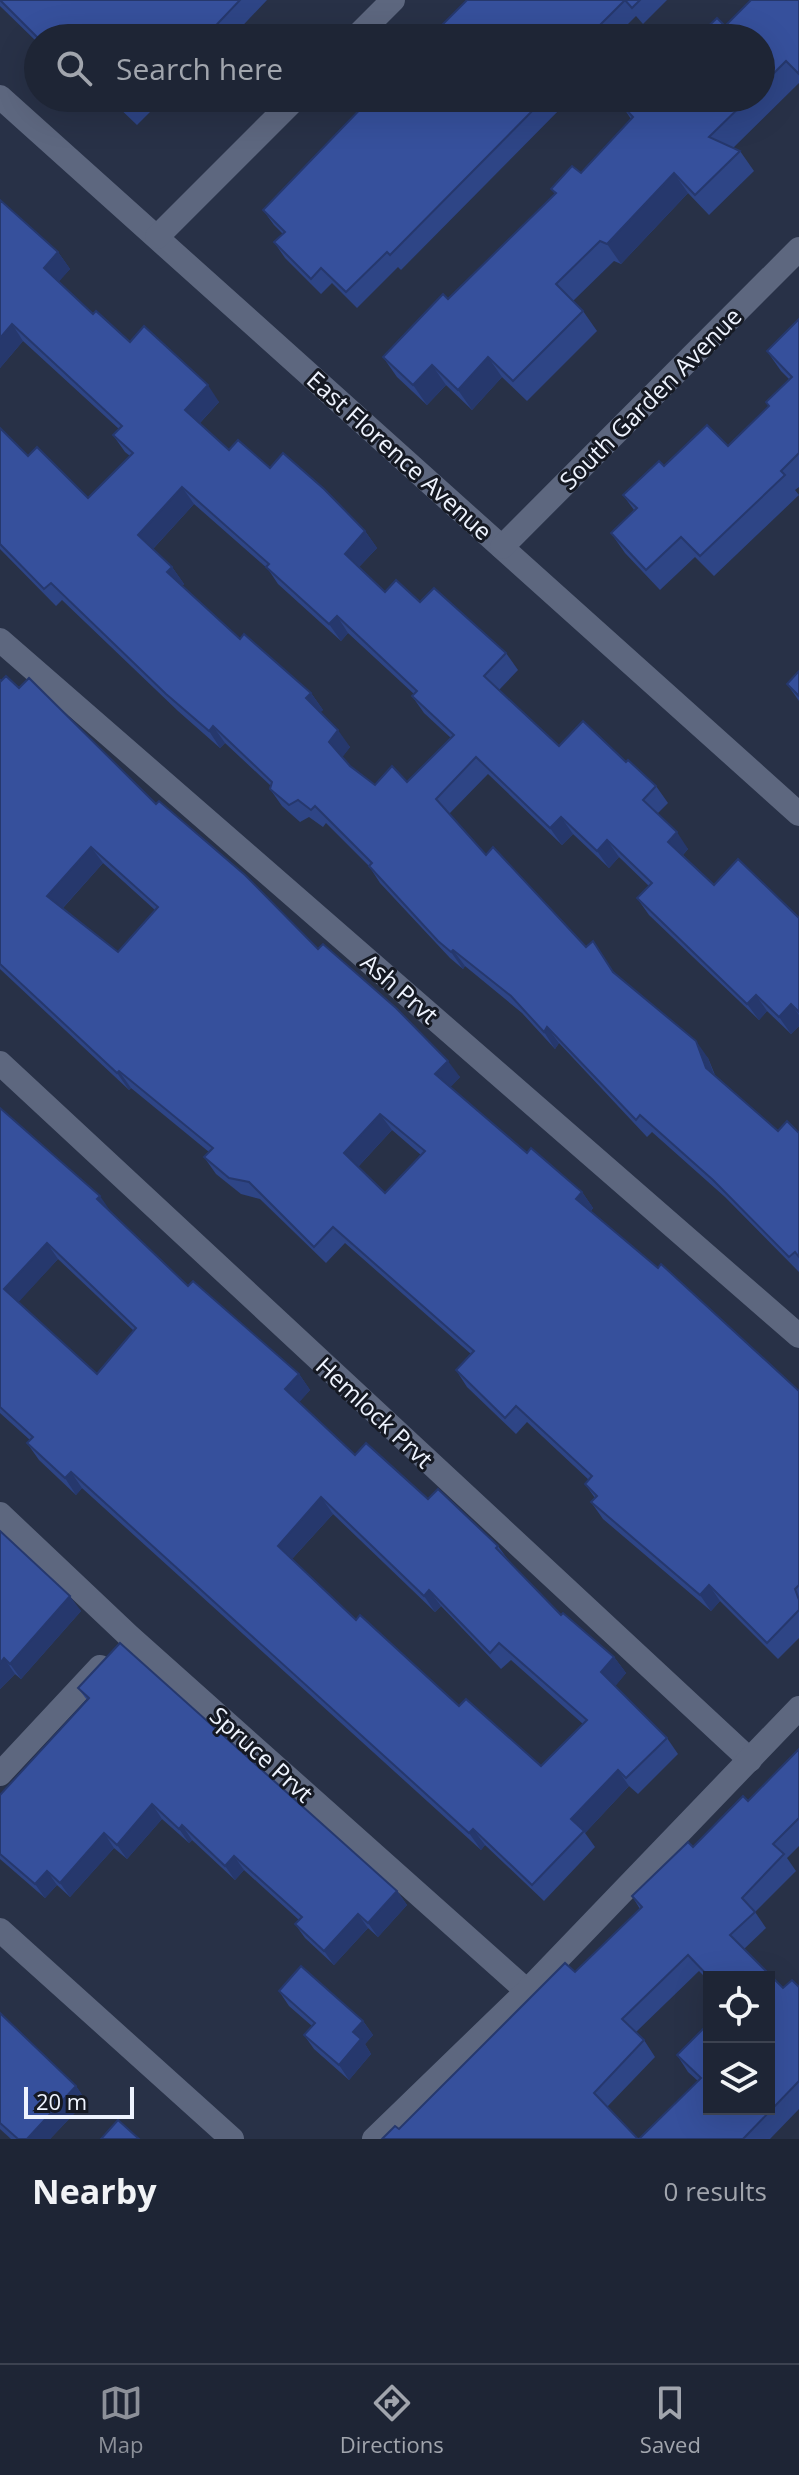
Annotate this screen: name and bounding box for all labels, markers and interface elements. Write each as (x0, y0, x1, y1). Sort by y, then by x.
search box (24, 24, 775, 112)
icon: search (52, 46, 96, 90)
text: Search here (116, 48, 283, 89)
street label: South Garden Avenue (552, 300, 748, 496)
street label: East Florence Avenue (300, 363, 500, 547)
street label: Ash Prvt (354, 945, 446, 1031)
street label: Hemlock Prvt (309, 1349, 441, 1475)
street label: Spruce Prvt (203, 1699, 321, 1809)
map controls (703, 1971, 775, 2115)
button: locate (703, 1971, 775, 2043)
button: layers (703, 2043, 775, 2115)
scale bar (24, 2083, 134, 2119)
text: 20 m (36, 2086, 87, 2116)
text: Nearby (32, 2168, 157, 2214)
text: 0 results (664, 2173, 767, 2209)
tab: Map (98, 2381, 144, 2459)
tab: Directions (340, 2381, 444, 2459)
tab: Saved (640, 2381, 701, 2459)

